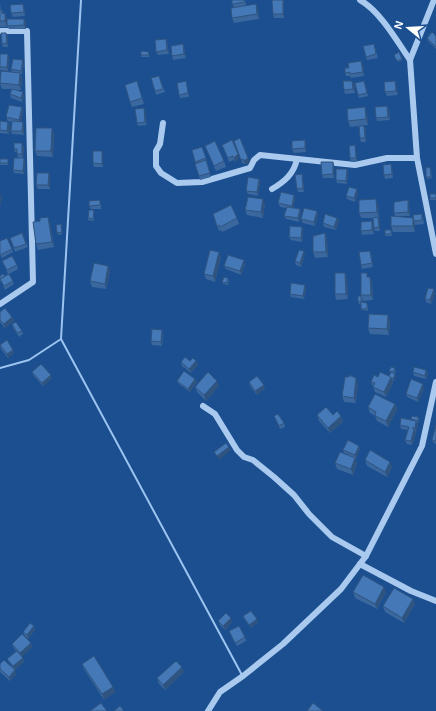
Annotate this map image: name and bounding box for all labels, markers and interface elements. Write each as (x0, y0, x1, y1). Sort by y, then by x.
north arrow (388, 8, 428, 48)
text: N (392, 19, 405, 31)

